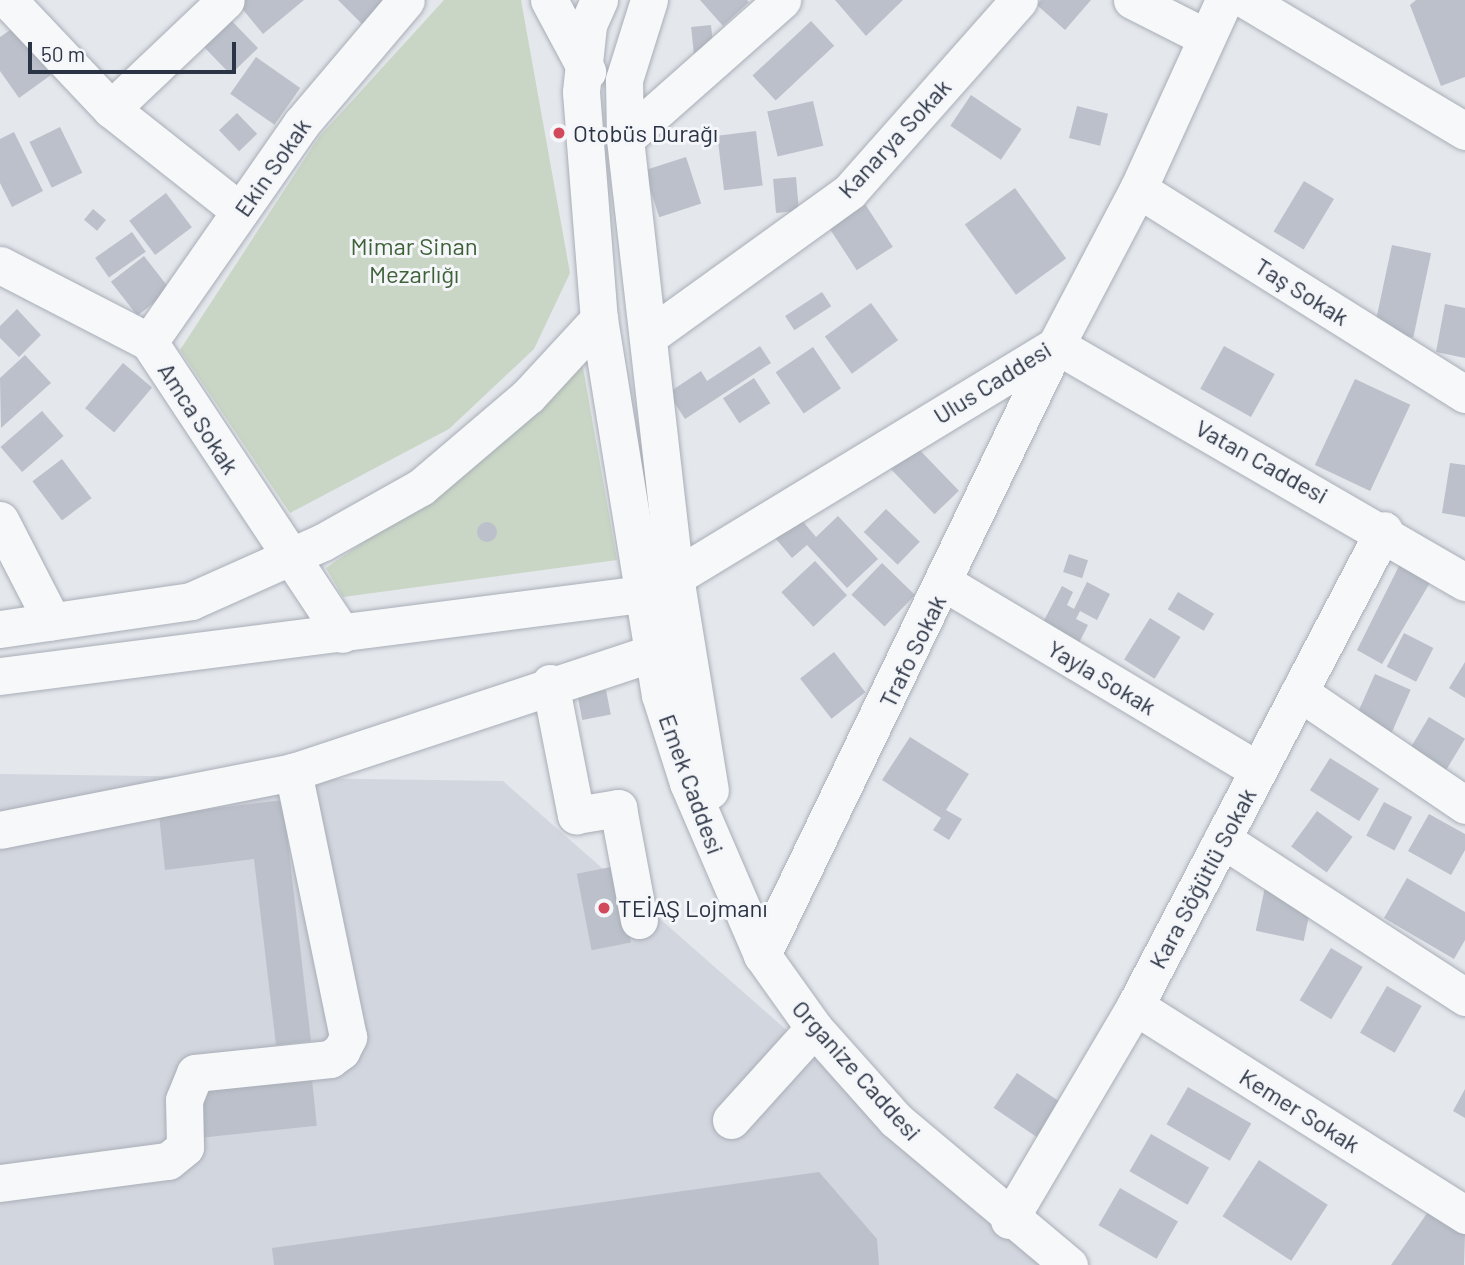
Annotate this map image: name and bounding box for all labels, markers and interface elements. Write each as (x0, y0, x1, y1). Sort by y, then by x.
scale bar (32, 28, 240, 72)
text: 50 m (41, 41, 85, 66)
street label: Kanarya Sokak (831, 72, 957, 204)
street label: Ekin Sokak (228, 112, 316, 222)
place label: Otobüs Durağı (573, 119, 718, 147)
marker: Otobüs Durağı (551, 125, 567, 141)
park label: Mimar Sinan Mezarlığı (350, 232, 478, 288)
street label: Taş Sokak (1250, 251, 1354, 331)
street label: Ulus Caddesi (928, 334, 1056, 430)
street label: Amca Sokak (152, 357, 246, 479)
street label: Vatan Caddesi (1191, 413, 1333, 509)
street label: Trafo Sokak (872, 590, 952, 712)
street label: Yayla Sokak (1043, 633, 1161, 721)
street label: Emek Caddesi (653, 710, 731, 858)
street label: Kara Söğütlü Sokak (1142, 783, 1262, 973)
place label: TEİAŞ Lojmanı (618, 894, 768, 922)
marker: TEİAŞ Lojmanı (596, 900, 612, 916)
street label: Organize Caddesi (786, 994, 928, 1146)
street label: Kemer Sokak (1235, 1062, 1365, 1158)

